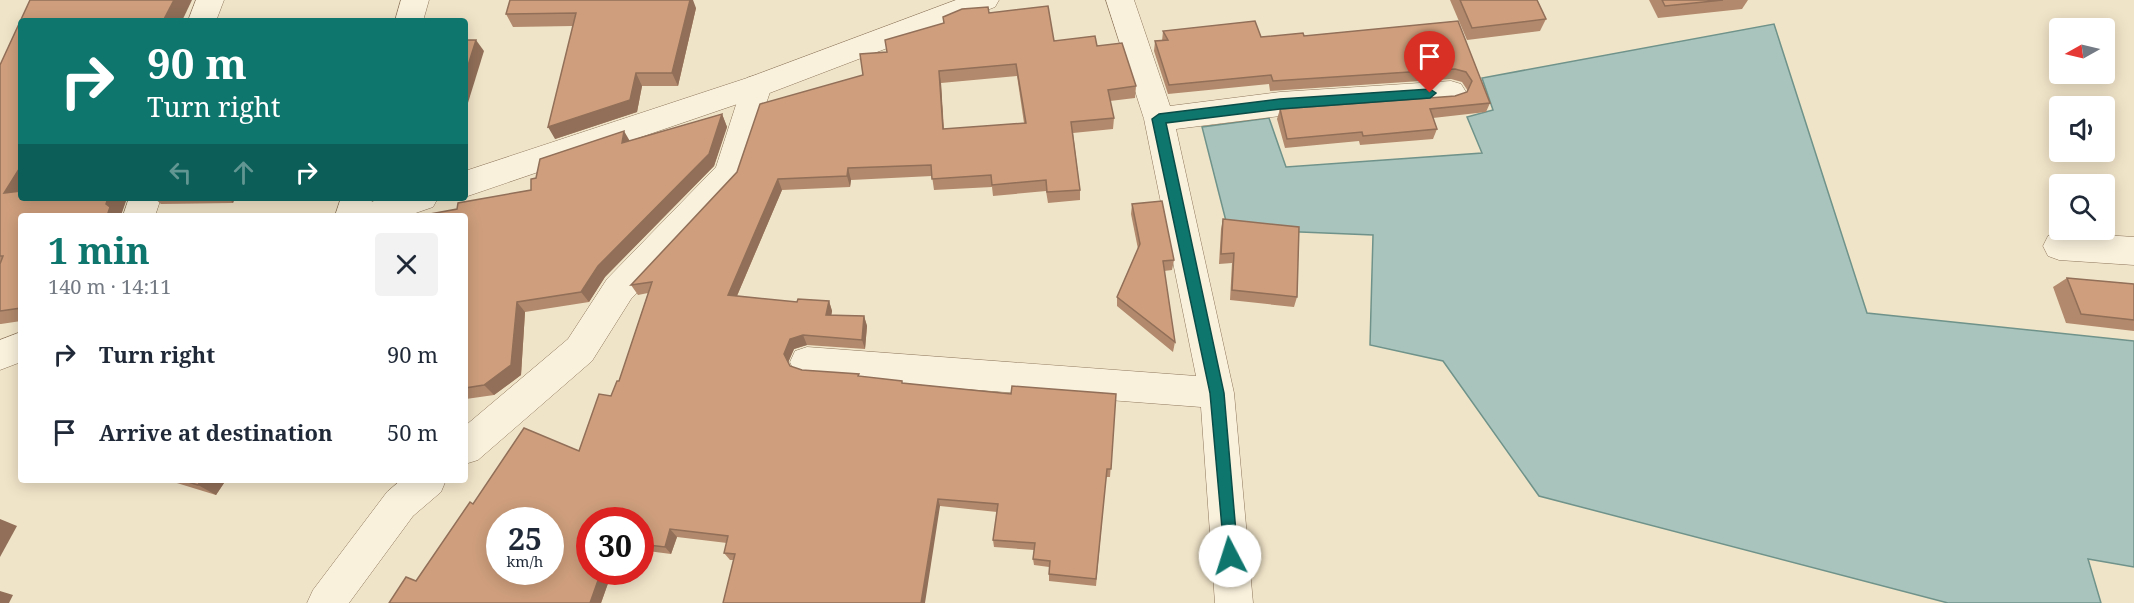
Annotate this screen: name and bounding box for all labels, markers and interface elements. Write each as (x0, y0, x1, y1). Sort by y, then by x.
north arrow (2049, 18, 2115, 84)
map controls (2049, 18, 2115, 240)
pin (1404, 31, 1455, 93)
text: 90 m (147, 34, 247, 91)
icon: arrive (1413, 40, 1446, 73)
icon: right (48, 42, 126, 120)
text: Turn right (147, 88, 280, 125)
button: sound (2049, 96, 2115, 162)
icon: left (164, 156, 197, 189)
icon: ahead (227, 156, 260, 189)
icon: right (290, 156, 323, 189)
button: search (2049, 174, 2115, 240)
text: 1 min (48, 226, 150, 275)
button: close (375, 233, 438, 296)
text: 140 m · 14:11 (48, 273, 171, 300)
icon: right (48, 338, 81, 371)
text: Turn right (99, 339, 215, 369)
text: 90 m (387, 339, 438, 369)
icon: arrive (48, 416, 81, 449)
text: Arrive at destination (99, 417, 333, 447)
text: 50 m (387, 417, 438, 447)
speed limit sign: 30 (576, 507, 654, 585)
text: 25 (508, 518, 542, 559)
position arrow (1198, 524, 1262, 588)
text: km/h (507, 551, 543, 571)

